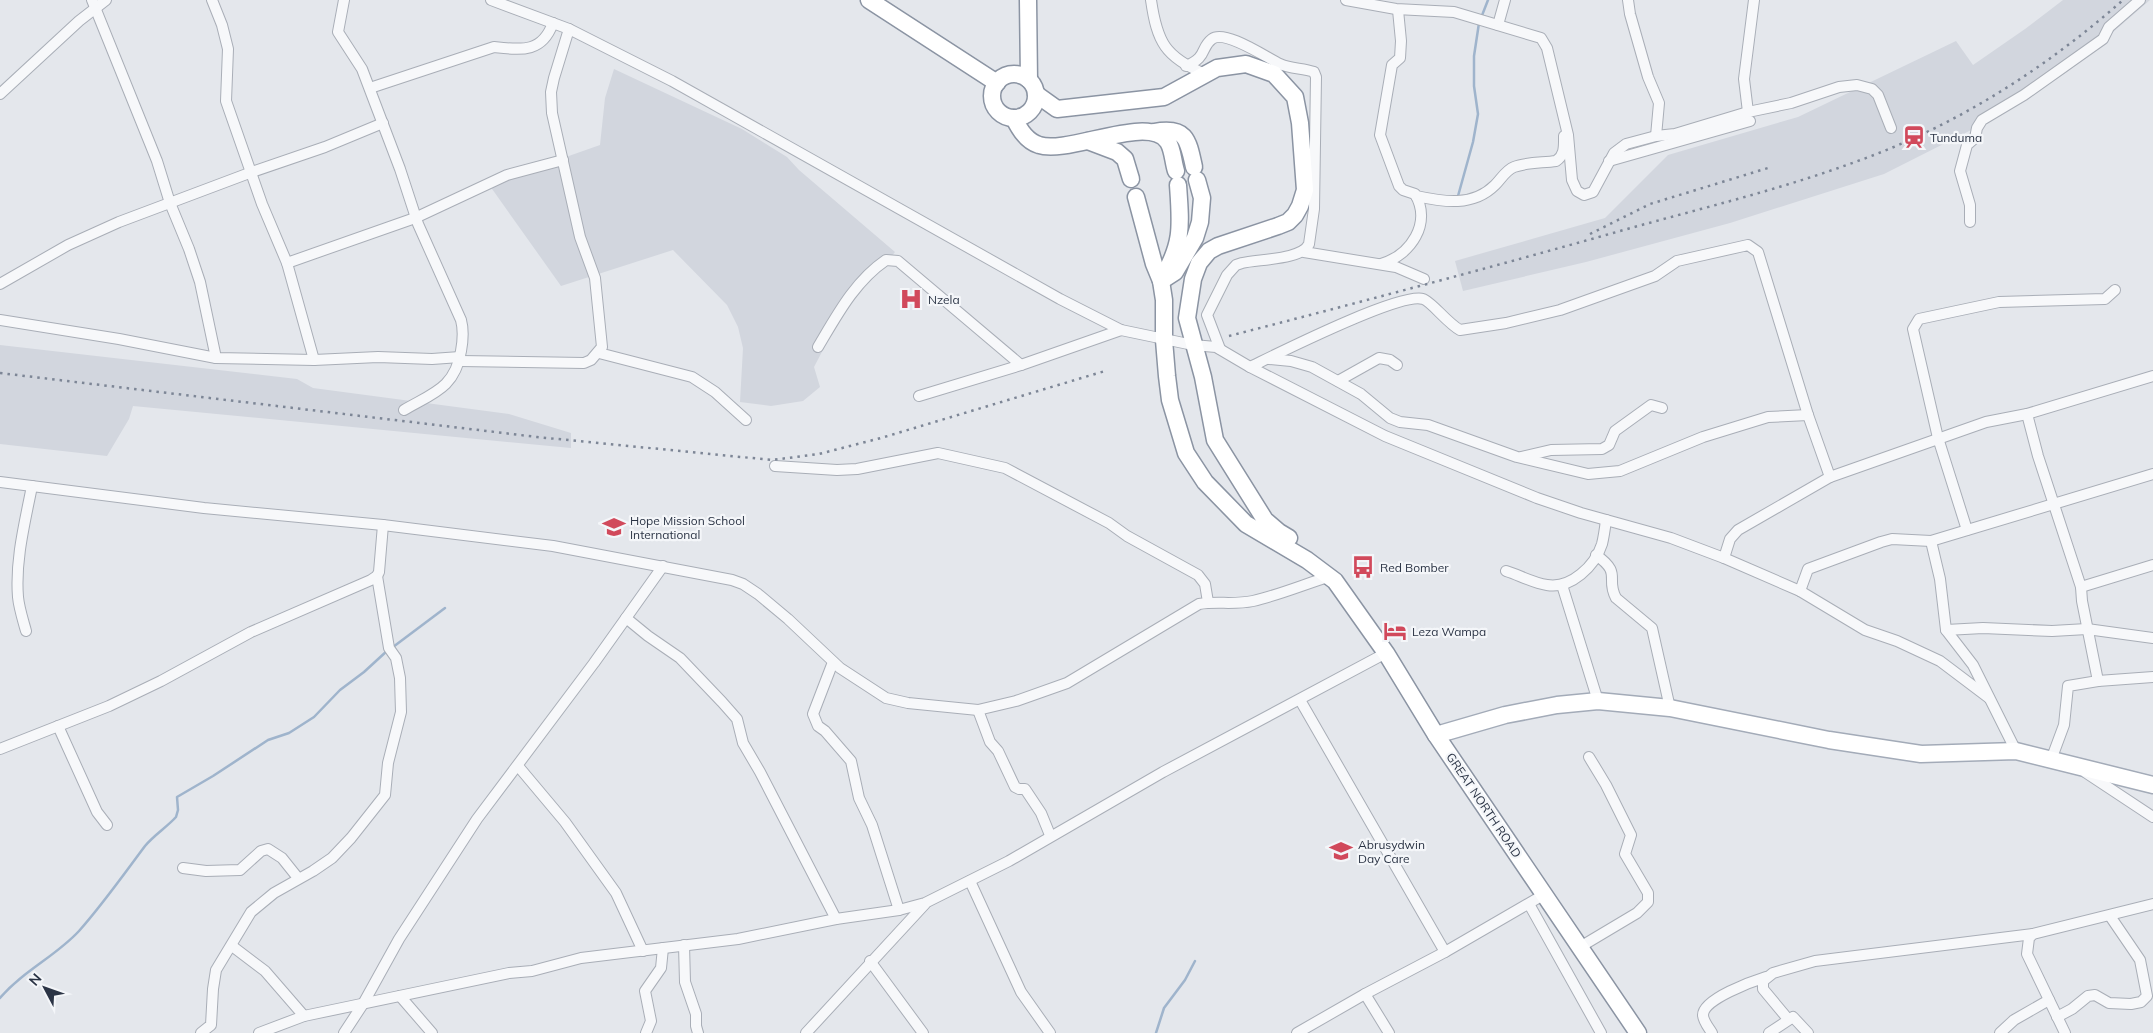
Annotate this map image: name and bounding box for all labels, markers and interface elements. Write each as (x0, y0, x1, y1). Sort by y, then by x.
station icon: Tunduma (1901, 124, 1927, 150)
place label: Tunduma (1930, 130, 1982, 145)
hospital icon: Nzela (898, 286, 924, 312)
place label: Nzela (928, 292, 960, 307)
place label: Hope Mission School International (630, 513, 745, 542)
school or university icon: Hope Mission School International (601, 514, 627, 540)
bus stop icon: Red Bomber (1350, 554, 1376, 580)
place label: Red Bomber (1380, 560, 1449, 575)
hotel icon: Leza Wampa (1382, 618, 1408, 644)
place label: Leza Wampa (1412, 624, 1486, 639)
street label: GREAT NORTH ROAD (1443, 750, 1525, 860)
place label: Abrusydwin Day Care (1358, 837, 1425, 866)
school or university icon: Abrusydwin Day Care (1328, 838, 1354, 864)
north arrow (20, 963, 70, 1013)
text: N (25, 970, 45, 989)

